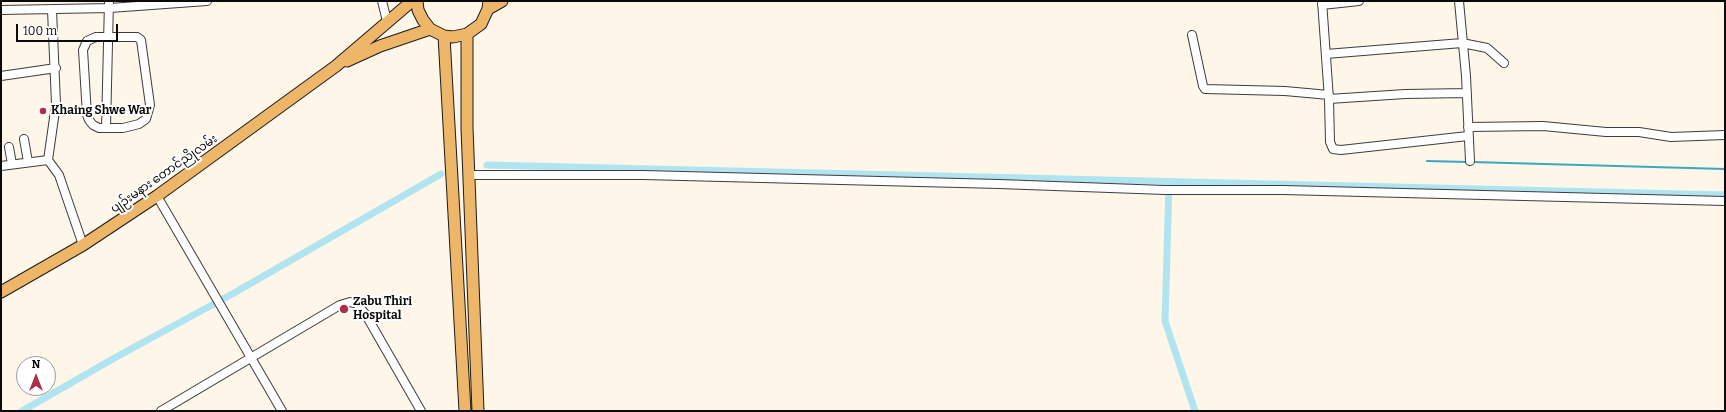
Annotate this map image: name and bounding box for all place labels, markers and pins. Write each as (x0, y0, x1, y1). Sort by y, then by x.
place label: Khaing Shwe War (51, 104, 151, 118)
marker: Khaing Shwe War (38, 106, 48, 116)
place label: Zabu Thiri Hospital (353, 295, 412, 323)
marker: Zabu Thiri Hospital (338, 303, 350, 315)

